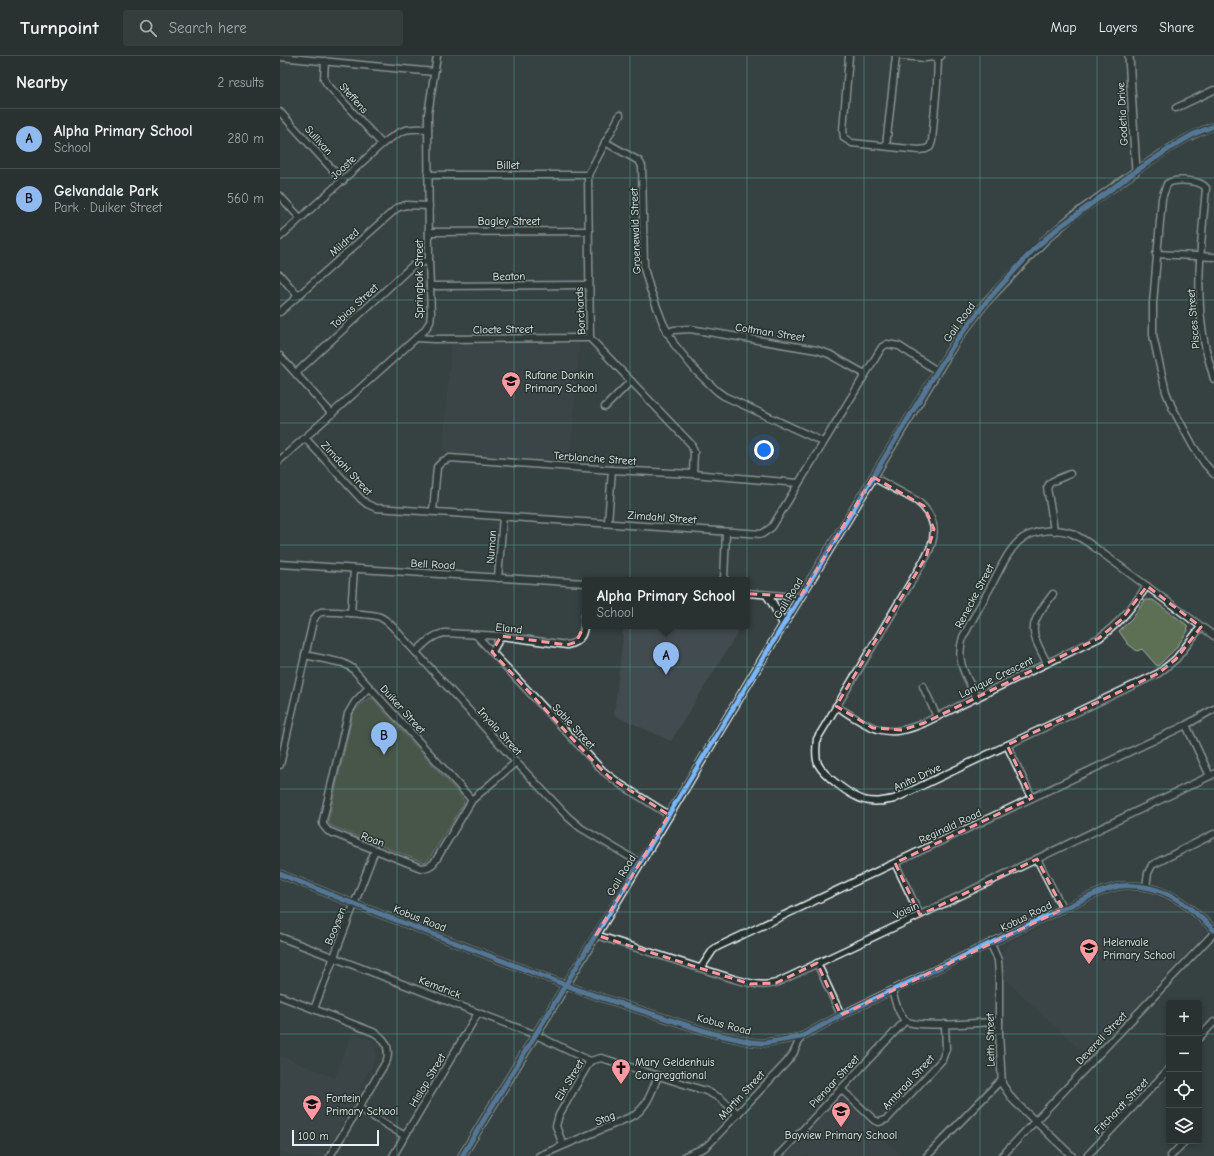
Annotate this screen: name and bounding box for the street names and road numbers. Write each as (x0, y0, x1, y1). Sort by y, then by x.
street label: Steffens (337, 80, 371, 117)
street label: Godetia Drive (1114, 81, 1131, 146)
street label: Sullivan (302, 123, 335, 158)
street label: Jooste (328, 152, 359, 182)
street label: Billet (497, 159, 520, 172)
street label: Groenewald Street (627, 187, 644, 274)
street label: Bagley Street (478, 215, 541, 228)
street label: Mildred (327, 226, 362, 259)
street label: Springbok Street (413, 239, 426, 318)
street label: Beaton (493, 270, 525, 283)
street label: Tobias Street (328, 280, 381, 332)
street label: Borchards (573, 286, 588, 335)
street label: Pisces Street (1184, 288, 1203, 349)
street label: Gail Road (941, 300, 978, 345)
street label: Coltman Street (734, 321, 806, 345)
street label: Cloete Street (473, 322, 534, 337)
street label: Zimdahl Street (318, 439, 376, 499)
street label: Terblanche Street (553, 449, 638, 468)
street label: Zimdahl Street (627, 509, 698, 526)
street label: Numan (484, 530, 499, 564)
street label: Bell Road (410, 557, 456, 572)
street label: Renecke Street (952, 561, 997, 630)
street label: Gail Road (771, 575, 806, 621)
street label: Eland (495, 621, 523, 636)
street label: Lanique Crescent (957, 653, 1036, 701)
street label: Duiker Street (377, 682, 429, 737)
street label: Sable Street (550, 701, 598, 752)
street label: Inyala Street (475, 705, 525, 759)
street label: Anita Drive (891, 761, 943, 794)
street label: Reginald Road (917, 806, 984, 847)
street label: Roan (359, 829, 386, 850)
street label: Gail Road (604, 852, 639, 898)
street label: Kobus Road (998, 898, 1054, 934)
street label: Voisin (891, 899, 921, 922)
street label: Kobus Road (392, 902, 448, 935)
street label: Booysen (322, 905, 349, 947)
street label: Kemdrick (417, 973, 463, 1002)
street label: Deverell Street (1073, 1009, 1130, 1067)
street label: Kobus Road (695, 1011, 753, 1038)
street label: Leith Street (984, 1012, 997, 1067)
street label: Hislop Street (406, 1050, 449, 1109)
street label: Pienaar Street (807, 1052, 863, 1110)
street label: Ambraal Street (880, 1052, 938, 1113)
street label: Elk Street (552, 1057, 587, 1103)
street label: Martin Street (715, 1068, 768, 1123)
street label: Fitchardt Street (1091, 1075, 1152, 1137)
street label: Stag (593, 1109, 617, 1128)

